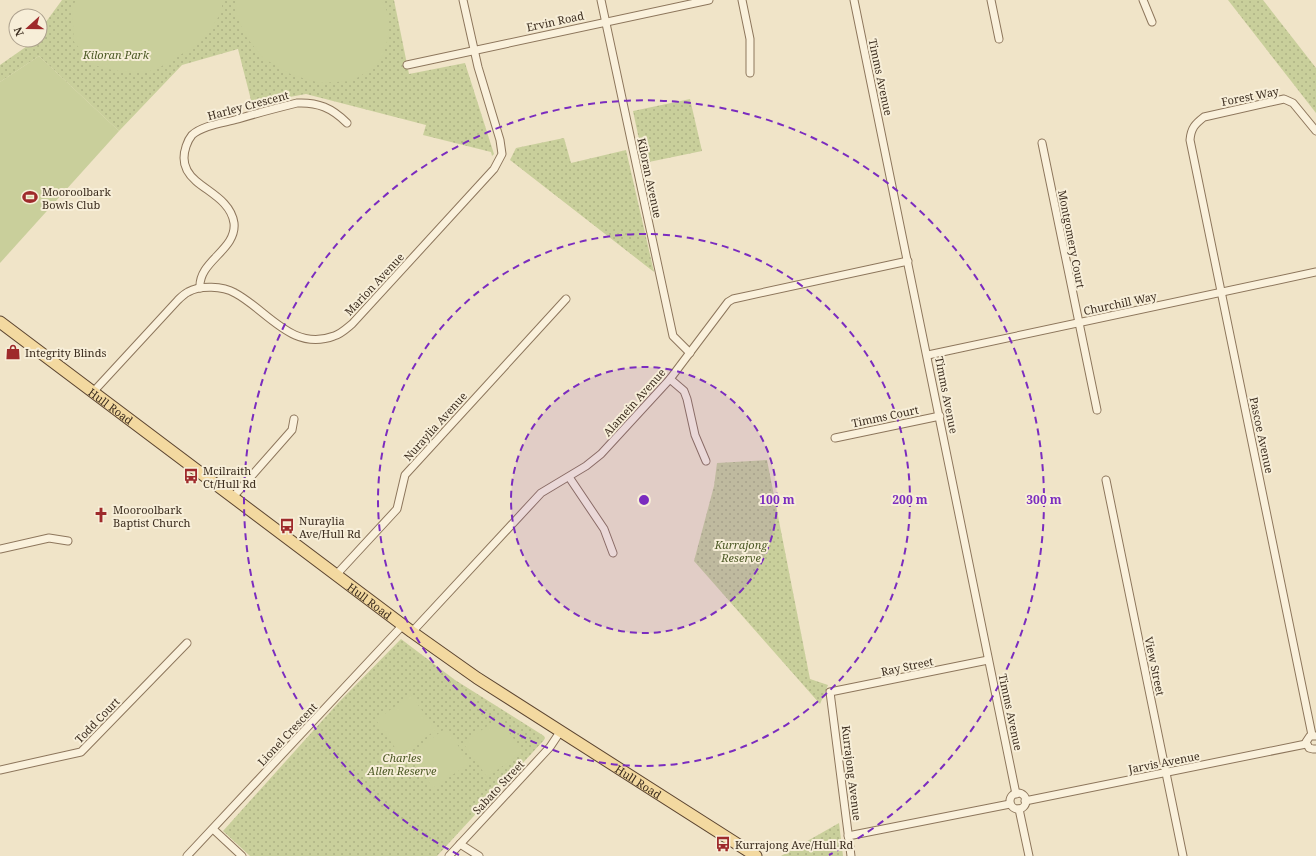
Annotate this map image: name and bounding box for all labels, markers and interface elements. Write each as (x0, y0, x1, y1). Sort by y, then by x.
north arrow (8, 8, 48, 48)
street label: Ervin Road (525, 8, 585, 34)
text: N (10, 25, 27, 38)
street label: Timms Avenue (866, 37, 896, 117)
park label: Kiloran Park (82, 47, 150, 62)
street label: Forest Way (1220, 83, 1281, 109)
street label: Harley Crescent (206, 87, 290, 123)
street label: Kiloran Avenue (634, 137, 666, 219)
place label: Mooroolbark Bowls Club (42, 184, 111, 212)
sports icon: Mooroolbark Bowls Club (21, 188, 39, 206)
street label: Montgomery Court (1055, 189, 1089, 289)
street label: Marion Avenue (341, 249, 407, 319)
street label: Churchill Way (1082, 288, 1159, 318)
shop icon: Integrity Blinds (4, 343, 22, 361)
place label: Integrity Blinds (25, 345, 106, 360)
street label: Timms Avenue (932, 355, 962, 435)
street label: Alamein Avenue (600, 365, 669, 439)
street label: Hull Road (86, 384, 137, 427)
street label: Nuraylia Avenue (400, 388, 470, 464)
street label: Pascoe Avenue (1247, 395, 1277, 475)
street label: Timms Court (850, 402, 920, 430)
place label: Mcilraith Ct/Hull Rd (203, 463, 256, 491)
bus stop icon: Mcilraith Ct/Hull Rd (182, 467, 200, 485)
text: 100 m (759, 491, 795, 508)
text: 200 m (892, 491, 928, 508)
text: 300 m (1026, 491, 1062, 508)
centre of rings (637, 493, 651, 507)
place label: Mooroolbark Baptist Church (113, 502, 191, 530)
church icon: Mooroolbark Baptist Church (92, 506, 110, 524)
place label: Nuraylia Ave/Hull Rd (299, 513, 361, 541)
bus stop icon: Nuraylia Ave/Hull Rd (278, 517, 296, 535)
park label: Kurrajong Reserve (714, 537, 768, 565)
street label: Hull Road (345, 579, 395, 622)
street label: View Street (1141, 635, 1169, 697)
street label: Ray Street (880, 653, 935, 679)
street label: Timms Avenue (996, 672, 1026, 752)
street label: Todd Court (71, 694, 123, 746)
street label: Lionel Crescent (254, 699, 320, 769)
street label: Kurrajong Avenue (839, 725, 865, 821)
street label: Jarvis Avenue (1126, 748, 1201, 776)
park label: Charles Allen Reserve (366, 750, 437, 778)
street label: Sabato Street (469, 757, 527, 817)
street label: Hull Road (613, 761, 665, 802)
bus stop icon: Kurrajong Ave/Hull Rd (714, 835, 732, 853)
place label: Kurrajong Ave/Hull Rd (735, 837, 853, 852)

